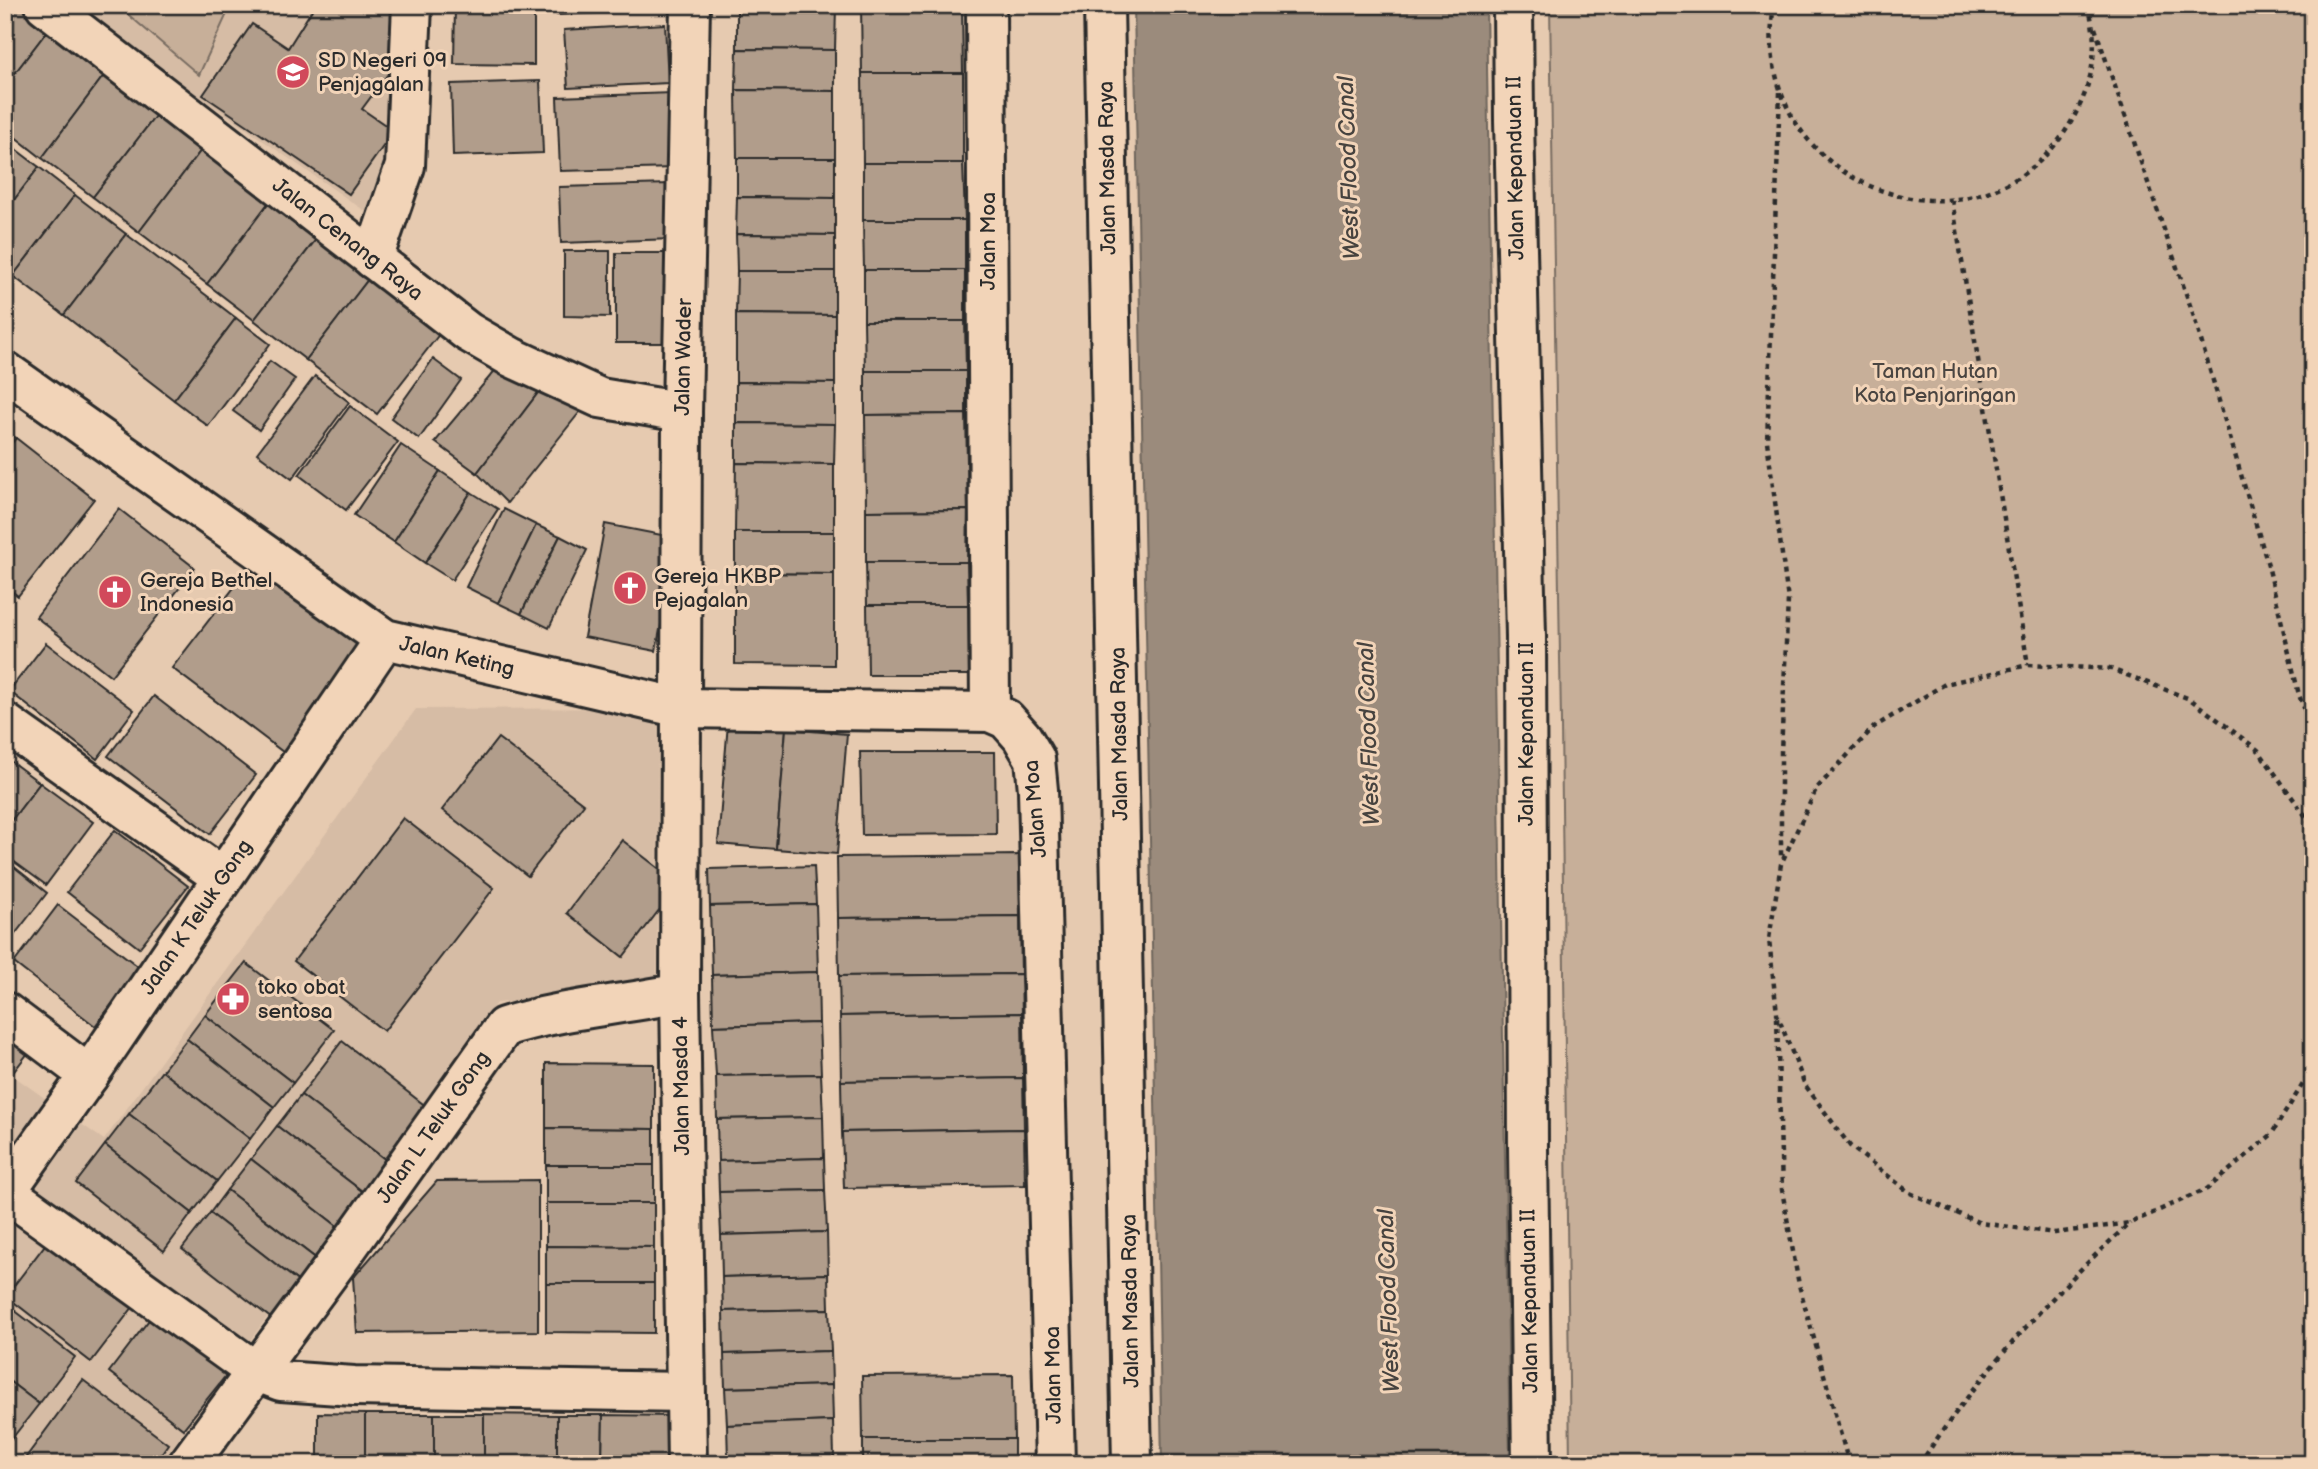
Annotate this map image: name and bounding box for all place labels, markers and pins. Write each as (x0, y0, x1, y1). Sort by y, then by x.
place label: SD Negeri 09 Penjagalan (318, 48, 447, 97)
school or university icon: SD Negeri 09 Penjagalan (274, 53, 312, 91)
place label: Gereja HKBP Pejagalan (654, 564, 781, 613)
place label: Gereja Bethel Indonesia (140, 568, 272, 617)
church icon: Gereja HKBP Pejagalan (611, 569, 649, 607)
church icon: Gereja Bethel Indonesia (96, 573, 134, 611)
place label: toko obat sentosa (258, 975, 346, 1024)
pharmacy icon: toko obat sentosa (214, 980, 252, 1018)

